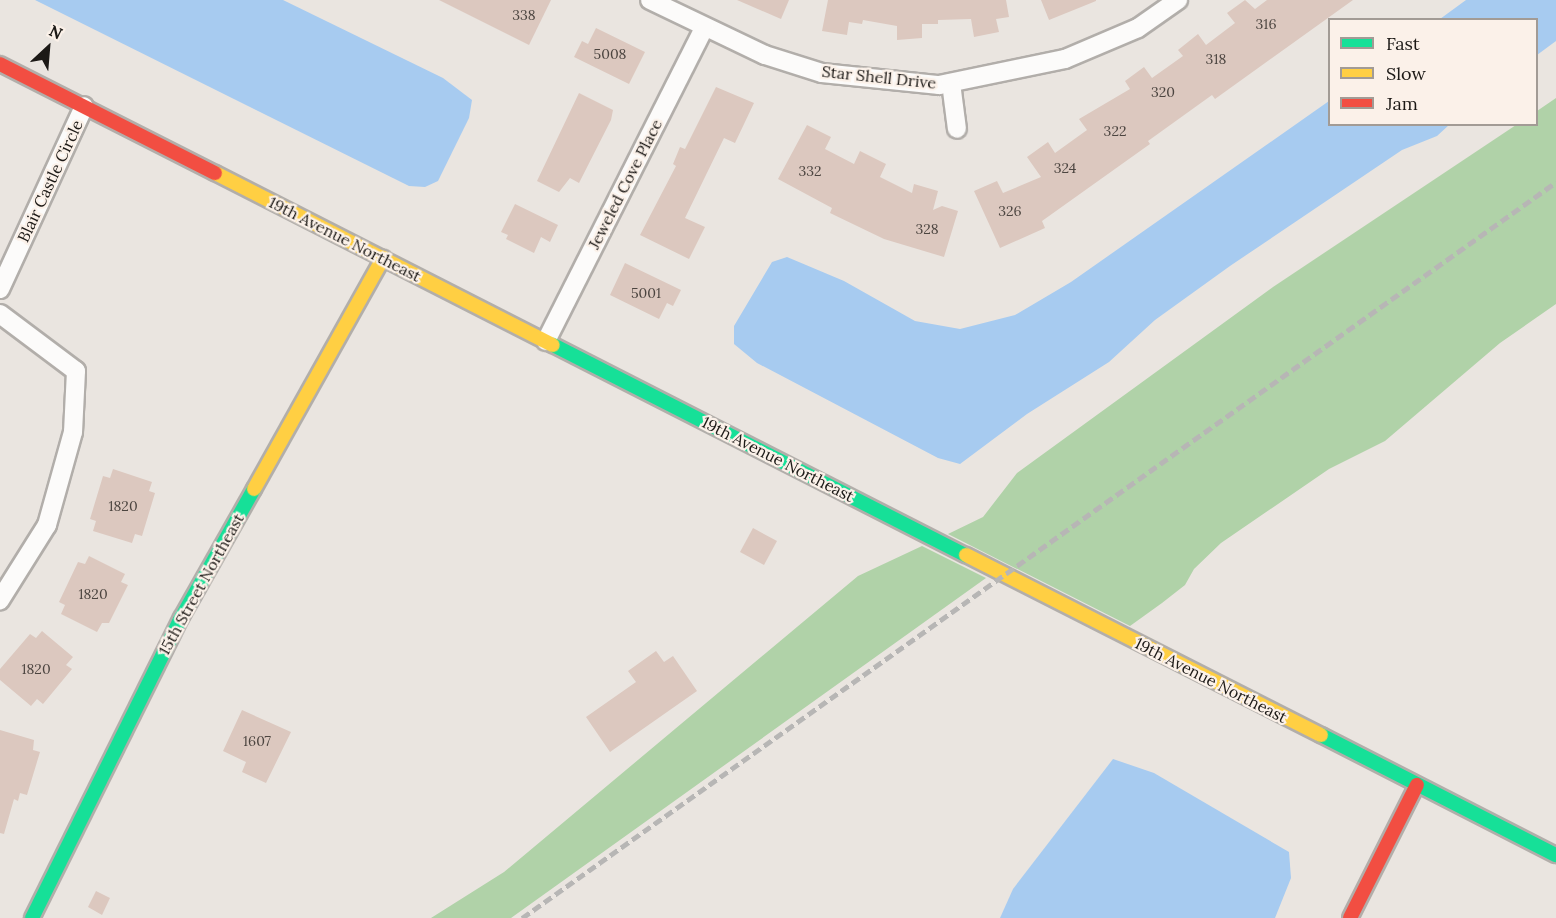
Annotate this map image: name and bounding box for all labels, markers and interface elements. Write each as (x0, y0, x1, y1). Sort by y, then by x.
house number: 338 (512, 7, 536, 23)
house number: 316 (1256, 16, 1276, 32)
north arrow (18, 18, 78, 78)
legend (1328, 18, 1538, 126)
text: N (46, 20, 66, 44)
text: Fast (1386, 32, 1420, 55)
house number: 5008 (594, 46, 626, 62)
house number: 318 (1206, 51, 1226, 67)
street label: Star Shell Drive (821, 61, 937, 93)
text: Slow (1386, 62, 1426, 85)
house number: 320 (1151, 84, 1175, 100)
text: Jam (1386, 92, 1418, 115)
street label: Jeweled Cove Place (584, 116, 666, 252)
street label: Blair Castle Circle (13, 117, 87, 245)
house number: 322 (1104, 123, 1126, 139)
house number: 324 (1054, 160, 1076, 176)
house number: 332 (798, 163, 822, 179)
street label: 19th Avenue Northeast (266, 192, 424, 286)
house number: 326 (998, 203, 1022, 219)
house number: 328 (915, 221, 939, 237)
house number: 5001 (631, 285, 661, 301)
street label: 19th Avenue Northeast (699, 412, 857, 506)
house number: 1820 (108, 498, 138, 514)
street label: 15th Street Northeast (154, 510, 248, 658)
house number: 1820 (78, 586, 108, 602)
street label: 19th Avenue Northeast (1132, 633, 1290, 727)
house number: 1820 (21, 661, 51, 677)
house number: 1607 (243, 733, 271, 749)

